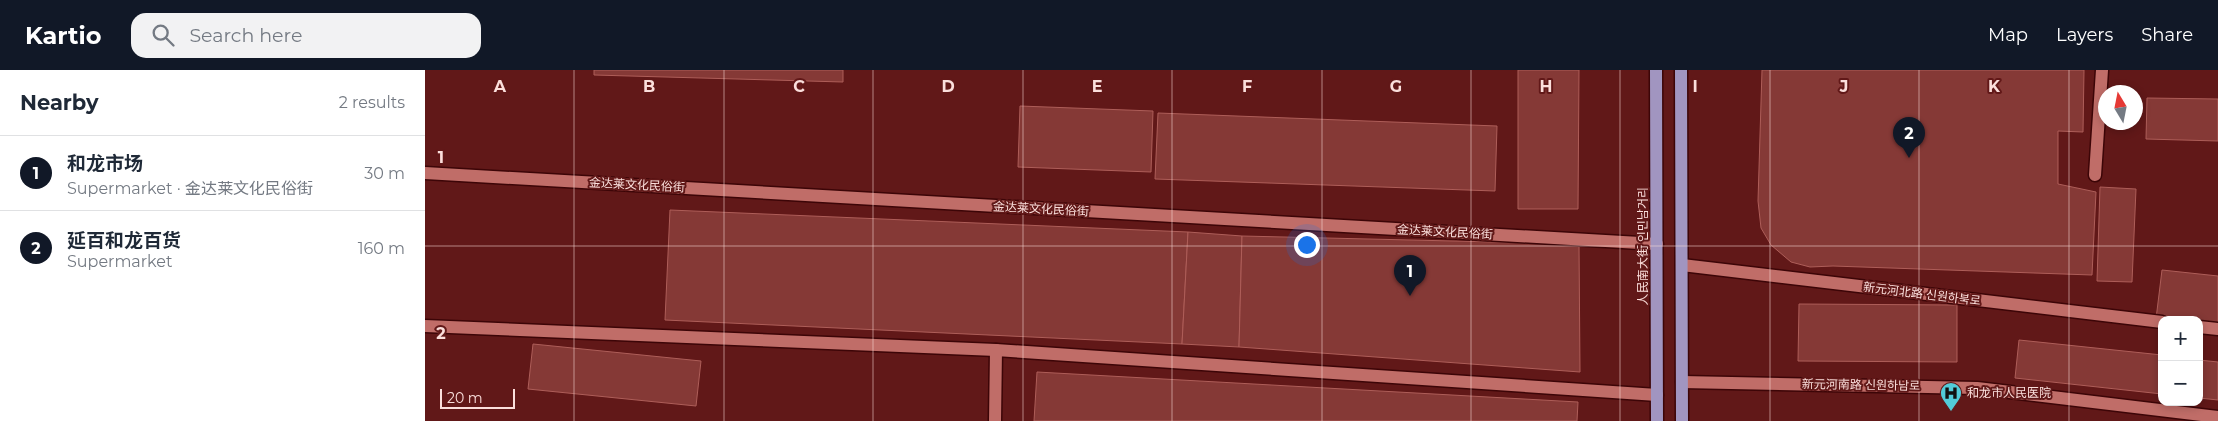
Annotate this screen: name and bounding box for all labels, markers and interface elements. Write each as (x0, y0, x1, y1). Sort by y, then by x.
search box (131, 13, 481, 58)
text: Kartio (25, 21, 101, 50)
icon: search (149, 21, 177, 49)
text: Search here (189, 24, 302, 47)
text: Map (1988, 24, 2028, 46)
text: Layers (2056, 24, 2113, 46)
text: Share (2141, 24, 2193, 46)
text: A (493, 77, 507, 96)
text: B (643, 77, 655, 96)
text: C (793, 77, 805, 96)
text: D (941, 77, 955, 96)
text: E (1092, 77, 1102, 96)
text: F (1242, 77, 1252, 96)
text: G (1390, 77, 1402, 96)
text: H (1540, 77, 1552, 96)
text: I (1692, 77, 1698, 96)
text: J (1839, 77, 1848, 96)
text: K (1988, 77, 2001, 96)
north arrow (2098, 85, 2143, 130)
text: Nearby (20, 90, 99, 115)
text: 2 results (339, 93, 405, 112)
pin: 2 (1893, 117, 1925, 158)
text: 1 (438, 148, 444, 167)
text: 和龙市场 (67, 152, 143, 175)
text: 1 (33, 164, 39, 183)
text: 30 m (364, 164, 405, 183)
street label: 金达莱文化民俗街 (589, 174, 685, 195)
text: Supermarket · 金达莱文化民俗街 (67, 179, 313, 198)
street label: 人民南大街 인민남거리 (1635, 187, 1650, 305)
street label: 金达莱文化民俗街 (993, 198, 1089, 219)
street label: 金达莱文化民俗街 (1397, 221, 1493, 242)
text: 延百和龙百货 (67, 229, 181, 252)
your location (1294, 232, 1320, 258)
text: 2 (31, 239, 41, 258)
text: 160 m (358, 239, 405, 258)
text: Supermarket (67, 252, 173, 271)
pin: 1 (1394, 255, 1426, 296)
street label: 新元河北路 신원하북로 (1862, 279, 1982, 308)
map controls (2158, 316, 2203, 406)
button: + (2158, 316, 2203, 361)
text: 2 (436, 324, 446, 343)
button: − (2158, 361, 2203, 406)
street label: 新元河南路 신원하남로 (1802, 376, 1920, 393)
hospital icon: 和龙市人民医院 (1939, 381, 1963, 412)
place label: 和龙市人民医院 (1967, 385, 2051, 400)
scale bar (440, 386, 515, 409)
text: 20 m (447, 389, 483, 407)

